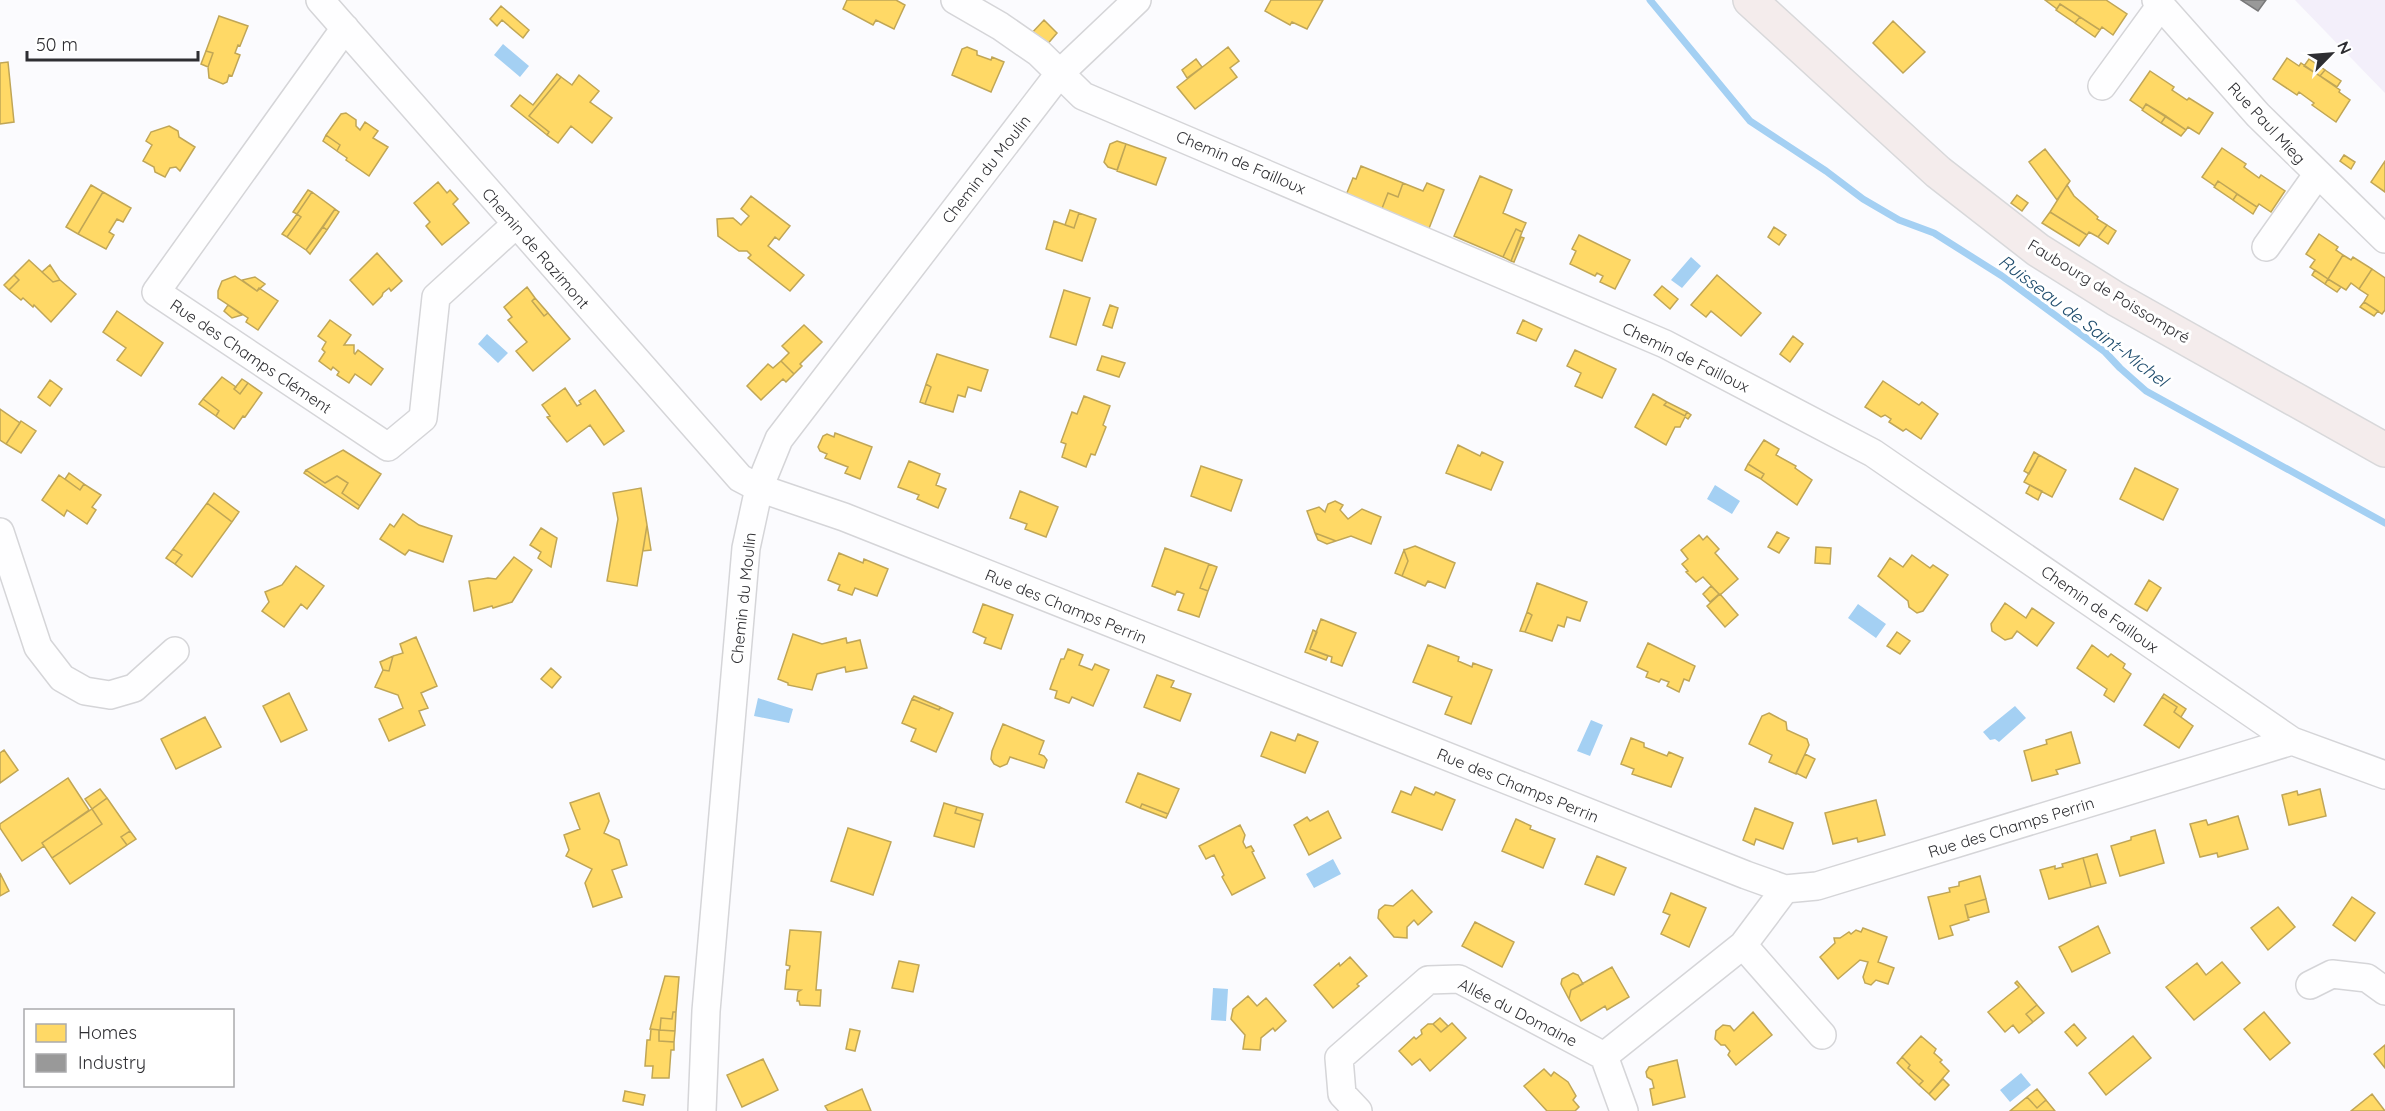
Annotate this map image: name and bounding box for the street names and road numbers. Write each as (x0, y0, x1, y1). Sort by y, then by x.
street label: Rue Paul Mieg (2224, 78, 2310, 168)
street label: Chemin du Moulin (937, 111, 1035, 227)
street label: Chemin de Failloux (1173, 126, 1309, 198)
street label: Chemin de Razimont (478, 183, 594, 313)
street label: Faubourg de Poissompré (2024, 235, 2194, 347)
street label: Rue des Champs Clément (166, 294, 336, 418)
street label: Chemin de Failloux (1619, 318, 1753, 397)
street label: Chemin du Moulin (726, 531, 760, 665)
street label: Chemin de Failloux (2037, 561, 2163, 657)
street label: Rue des Champs Perrin (982, 564, 1150, 648)
street label: Rue des Champs Perrin (1434, 743, 1602, 827)
street label: Rue des Champs Perrin (1926, 792, 2096, 862)
street label: Allée du Domaine (1455, 973, 1581, 1051)

